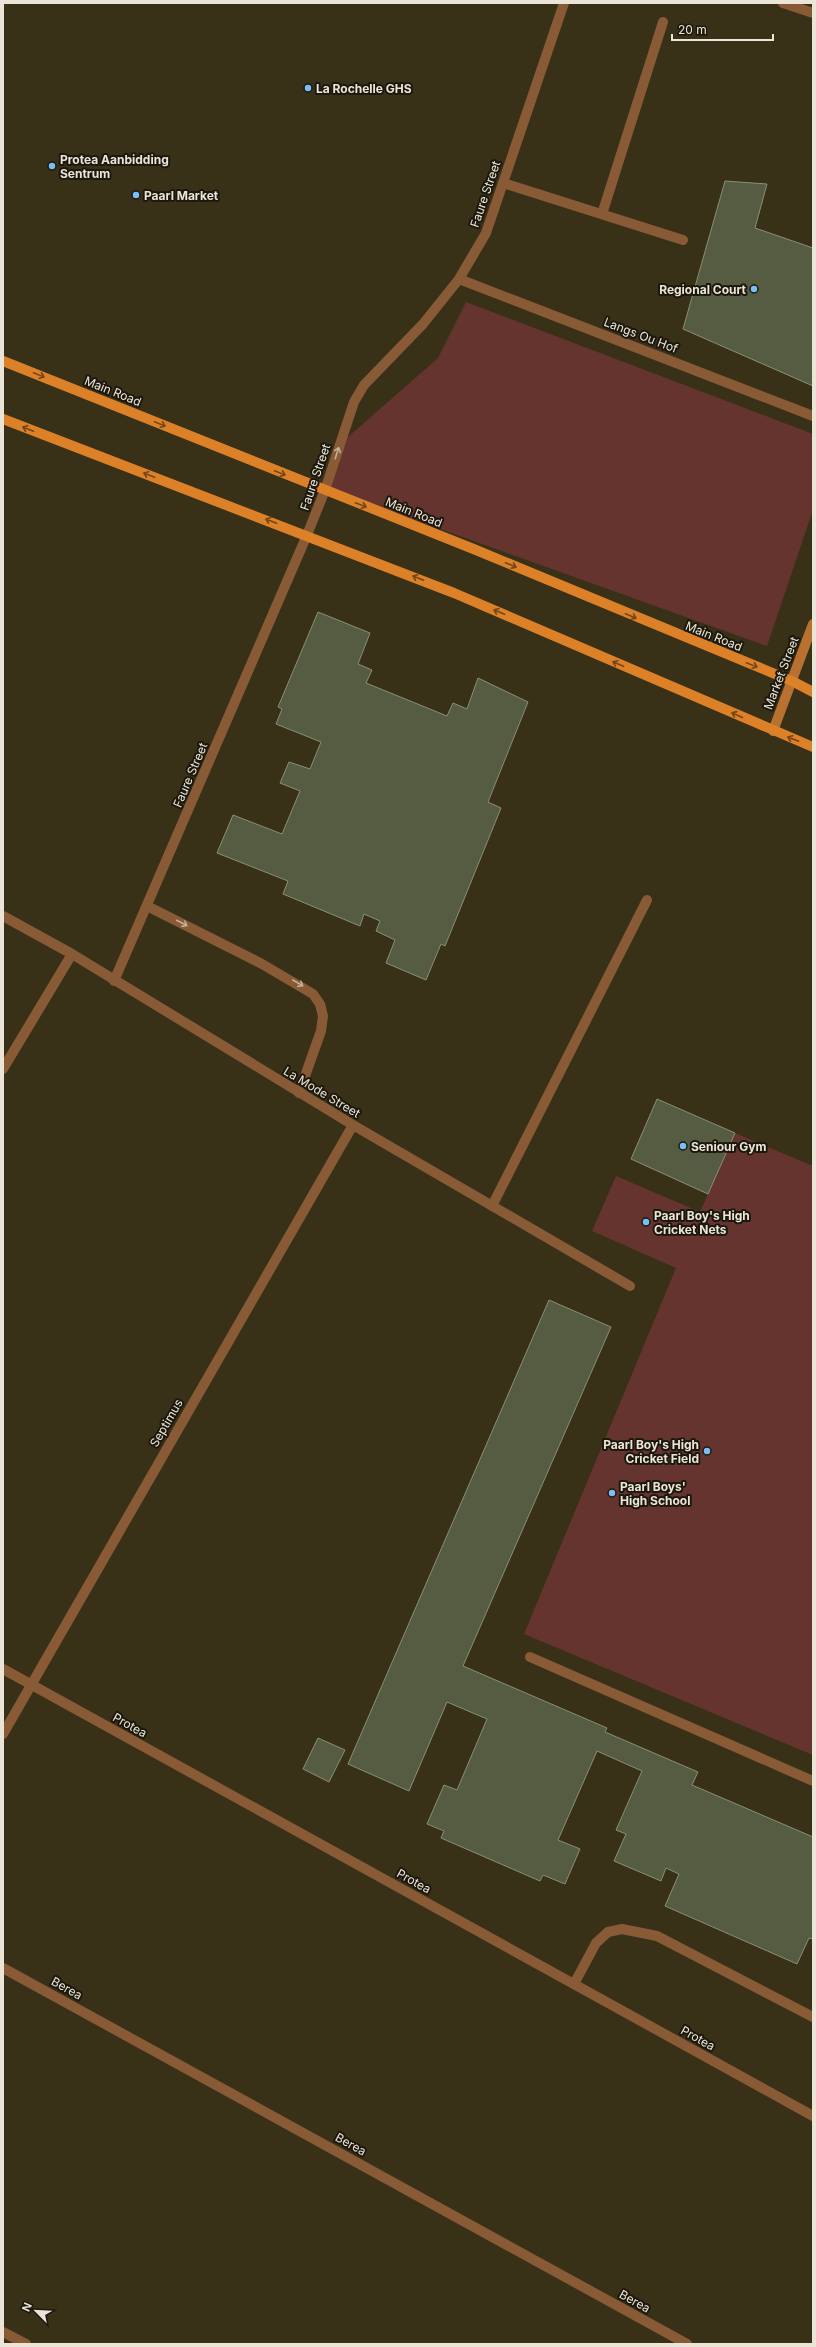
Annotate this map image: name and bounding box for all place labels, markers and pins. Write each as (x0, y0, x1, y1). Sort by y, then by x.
place label: La Rochelle GHS (316, 81, 412, 96)
marker: La Rochelle GHS (303, 83, 313, 93)
place label: Protea Aanbidding Sentrum (60, 152, 169, 181)
marker: Protea Aanbidding Sentrum (47, 161, 57, 171)
place label: Paarl Market (144, 188, 219, 203)
marker: Paarl Market (131, 190, 141, 200)
place label: Regional Court (659, 282, 747, 297)
marker: Regional Court (749, 284, 759, 294)
place label: Seniour Gym (691, 1139, 767, 1154)
marker: Seniour Gym (678, 1141, 688, 1151)
place label: Paarl Boy's High Cricket Nets (654, 1208, 750, 1237)
marker: Paarl Boy's High Cricket Nets (641, 1217, 651, 1227)
place label: Paarl Boy's High Cricket Field (603, 1437, 699, 1466)
marker: Paarl Boy's High Cricket Field (702, 1446, 712, 1456)
place label: Paarl Boys' High School (620, 1479, 690, 1508)
marker: Paarl Boys' High School (607, 1488, 617, 1498)

